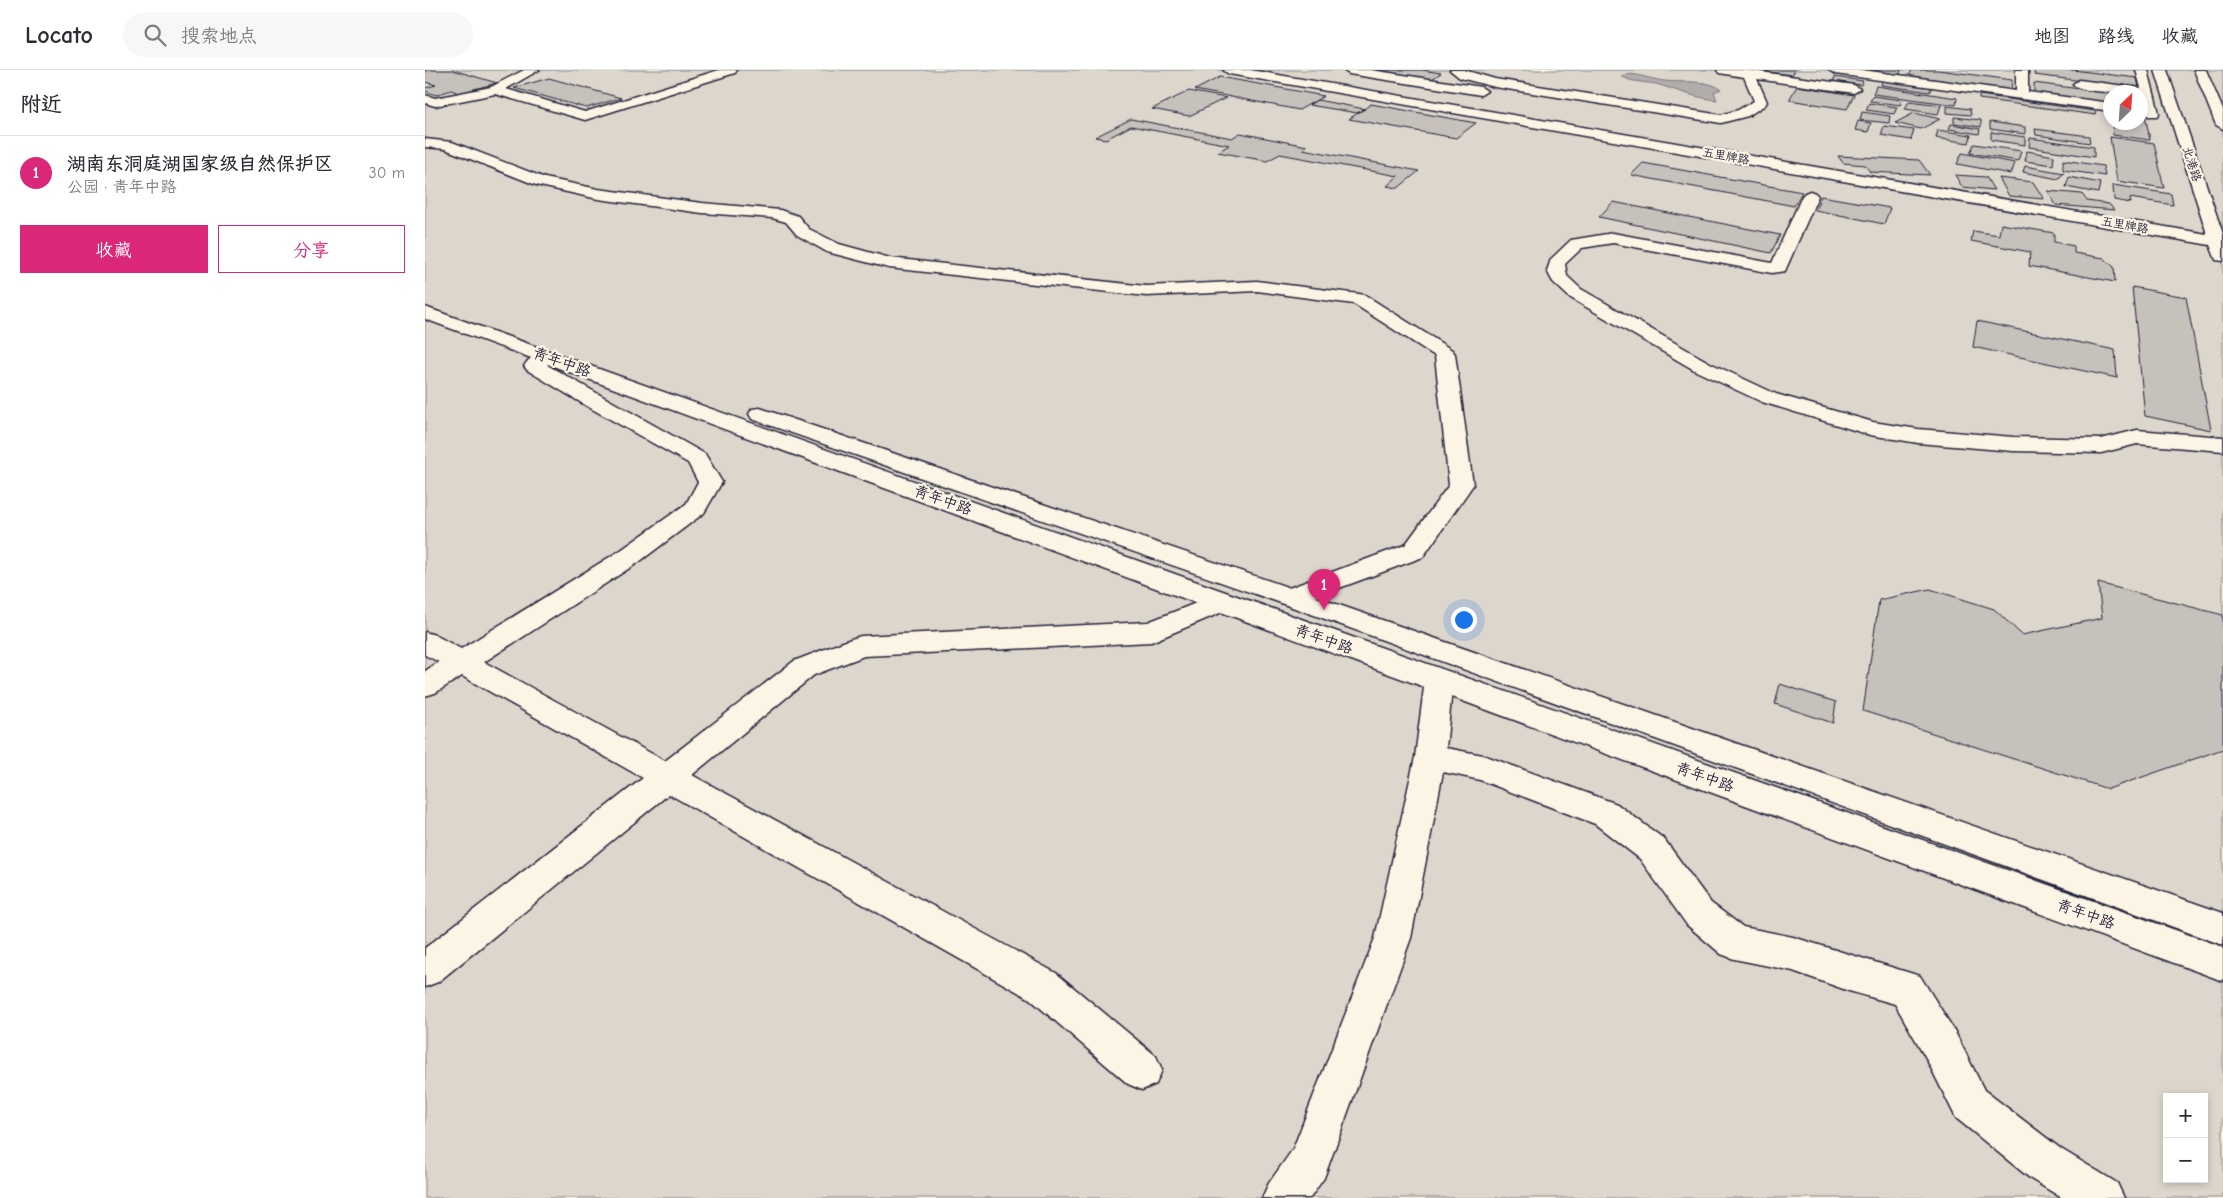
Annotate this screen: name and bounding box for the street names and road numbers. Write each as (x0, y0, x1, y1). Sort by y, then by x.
street label: 五里牌路 (1701, 145, 1751, 167)
street label: 北港路 (2180, 145, 2204, 183)
street label: 五里牌路 (2100, 214, 2150, 236)
street label: 青年中路 (531, 343, 593, 381)
street label: 青年中路 (912, 481, 974, 519)
street label: 青年中路 (1293, 620, 1355, 658)
street label: 青年中路 (1674, 758, 1736, 796)
street label: 青年中路 (2055, 895, 2117, 933)

